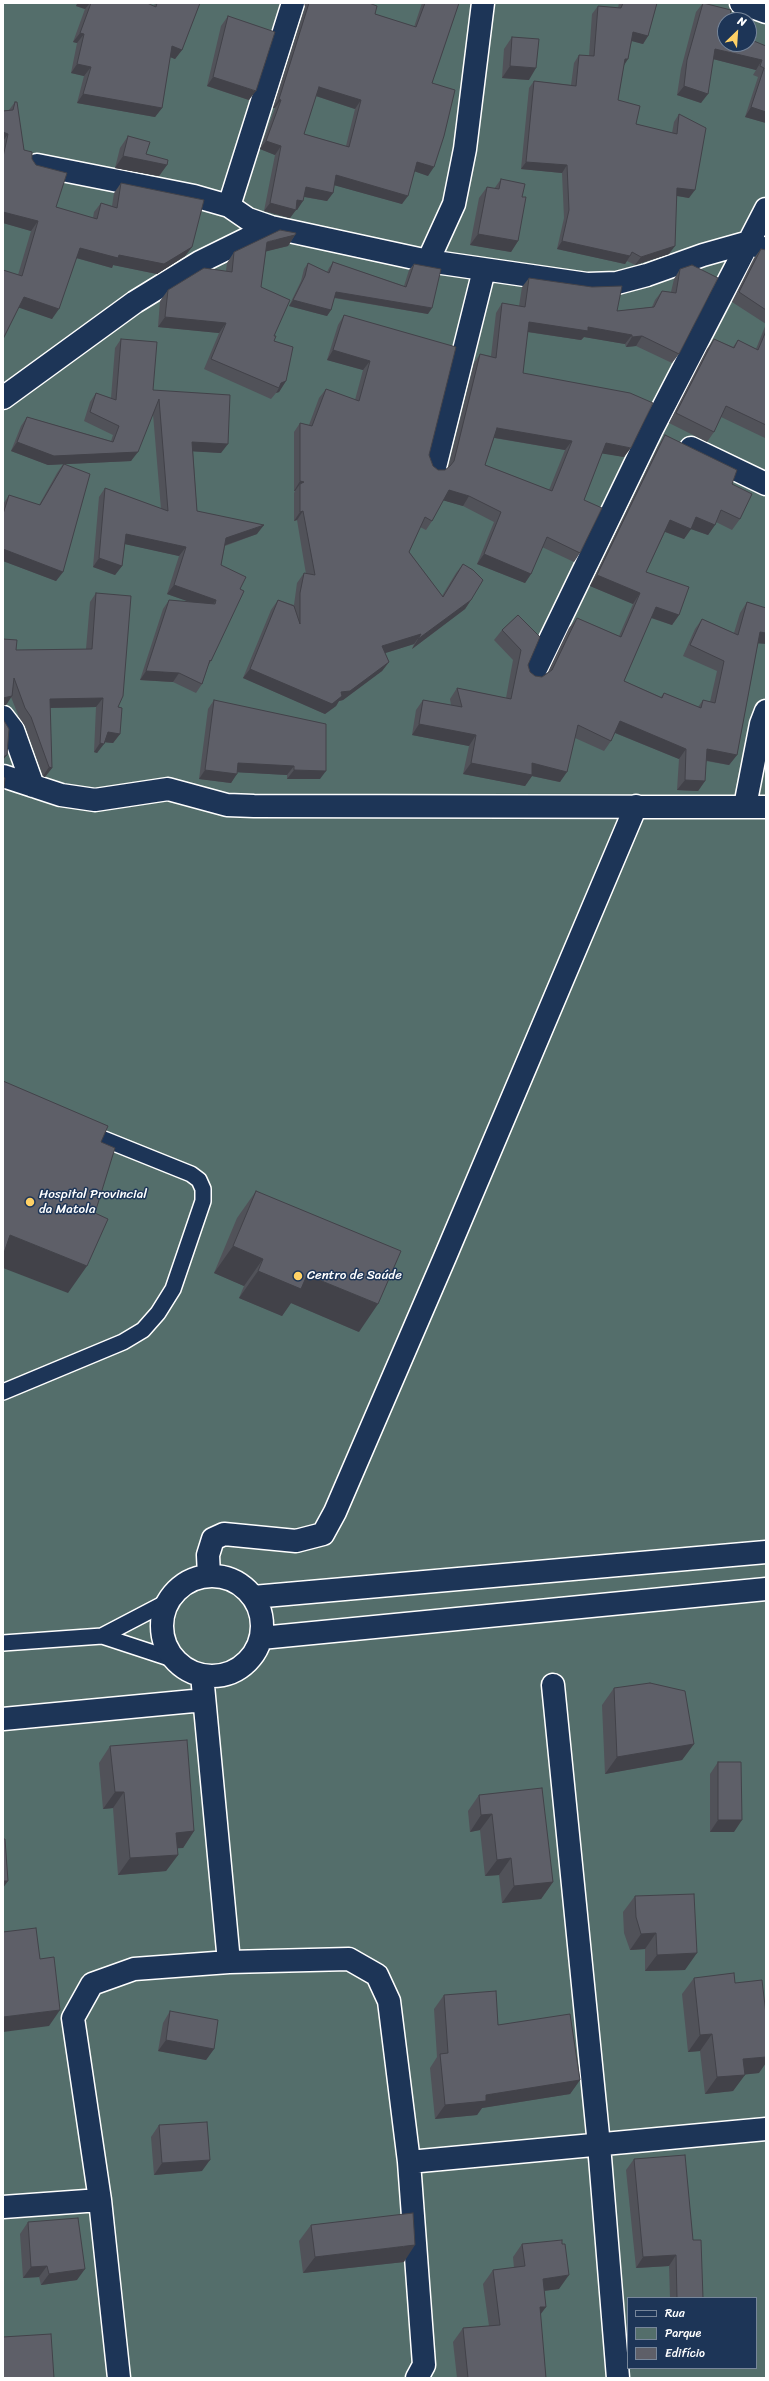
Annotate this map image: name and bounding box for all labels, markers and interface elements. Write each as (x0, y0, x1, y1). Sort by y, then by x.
text: N (734, 11, 749, 32)
north arrow (717, 12, 757, 52)
place label: Hospital Provincial da Matola (39, 1187, 147, 1218)
marker: Hospital Provincial da Matola (24, 1196, 36, 1208)
place label: Centro de Saúde (307, 1268, 402, 1284)
marker: Centro de Saúde (292, 1270, 304, 1282)
legend (627, 2297, 757, 2369)
text: Rua (665, 2302, 685, 2324)
text: Parque (665, 2322, 701, 2344)
text: Edifício (665, 2342, 705, 2364)

